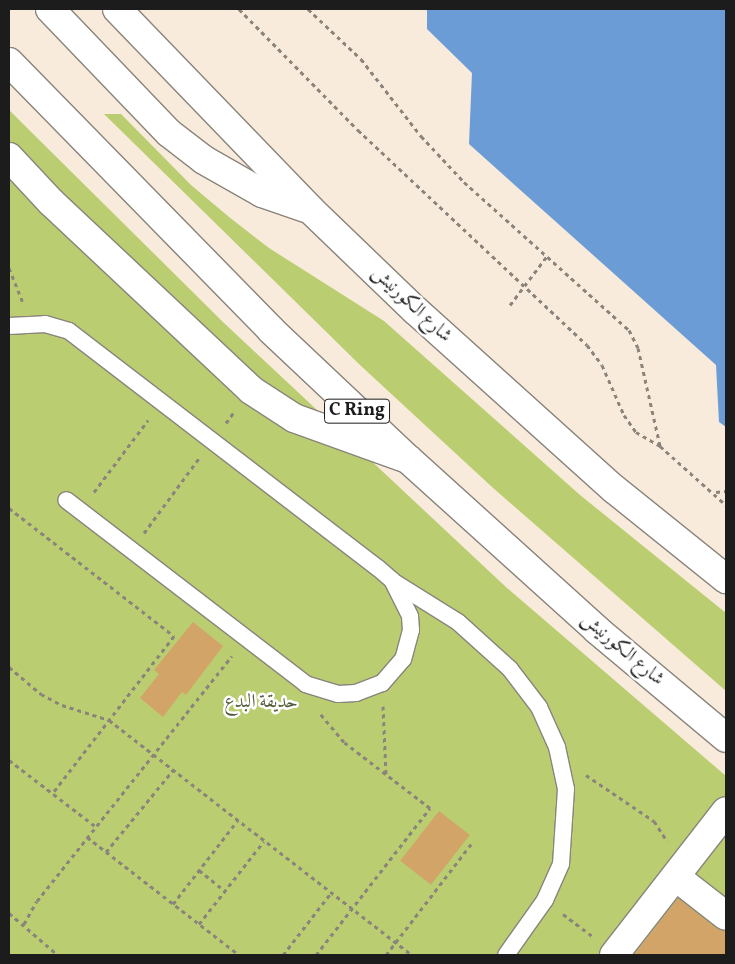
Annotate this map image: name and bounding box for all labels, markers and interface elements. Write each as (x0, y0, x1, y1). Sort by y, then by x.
street label: شارع الكورنيش (366, 262, 456, 348)
road number: C Ring (323, 396, 391, 426)
street label: شارع الكورنيش (576, 609, 668, 691)
park label: حديقة البدع (224, 692, 298, 714)

